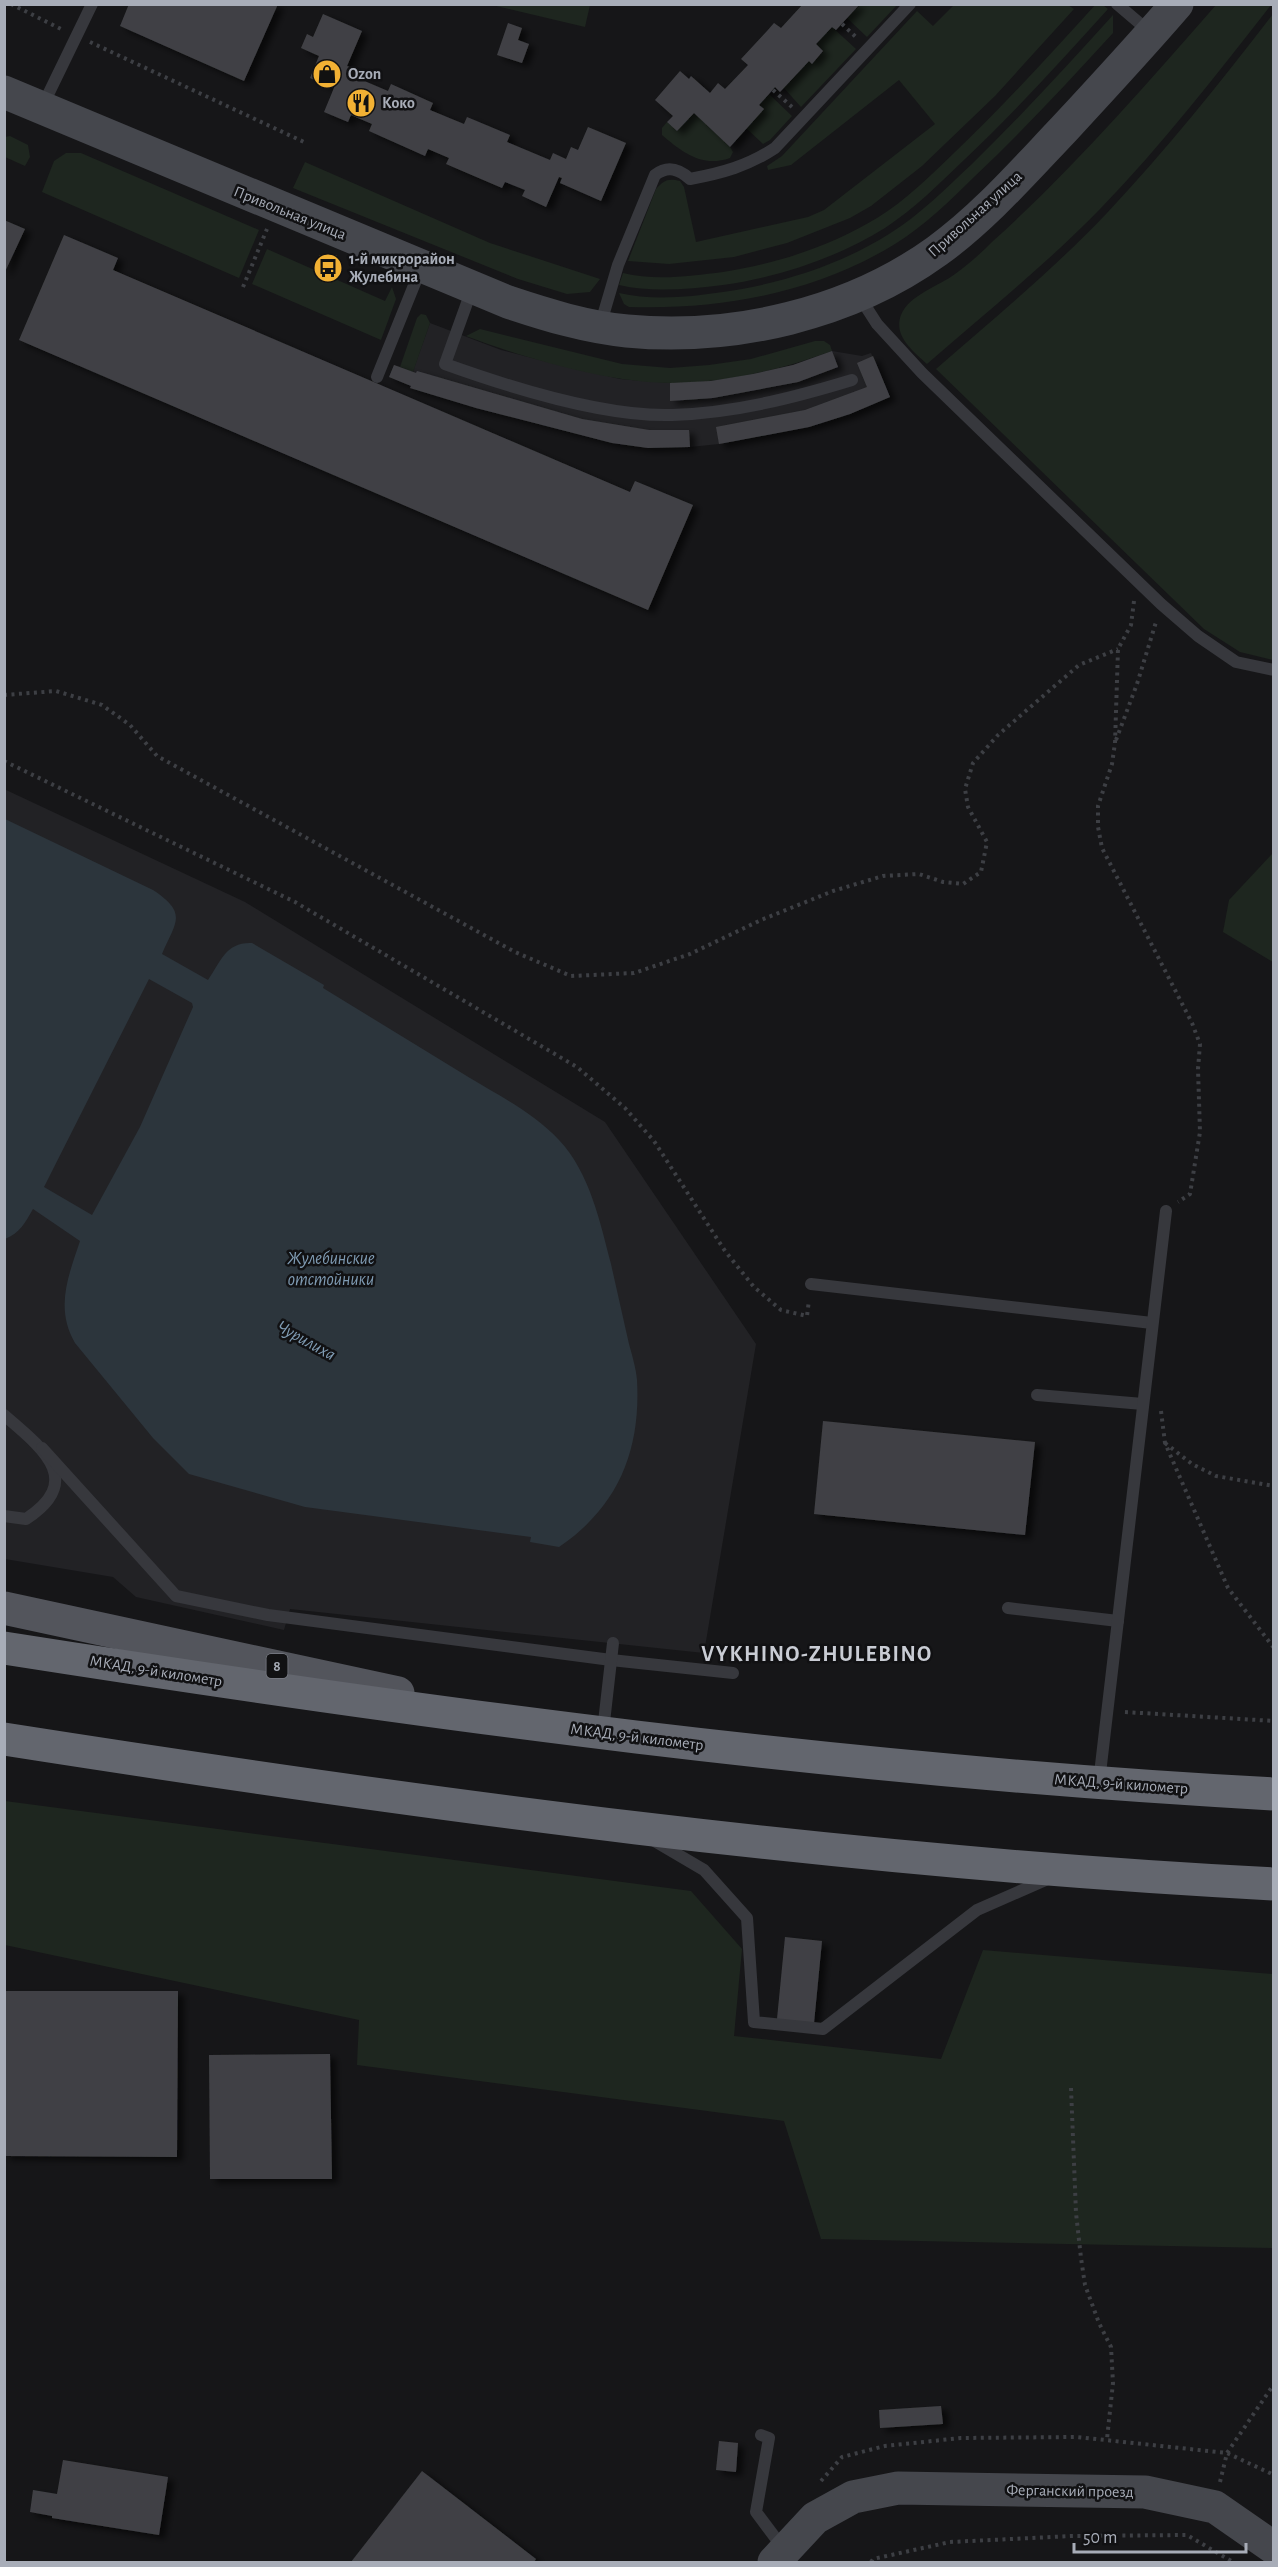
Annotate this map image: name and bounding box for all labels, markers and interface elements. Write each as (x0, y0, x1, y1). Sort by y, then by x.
shop icon: Ozon (311, 58, 343, 90)
place label: Ozon (348, 66, 381, 82)
restaurant icon: Коко (345, 87, 377, 119)
place label: Коко (382, 95, 415, 111)
street label: Привольная улица (925, 168, 1026, 261)
street label: Привольная улица (231, 183, 349, 244)
place label: 1-й микрорайон Жулебина (349, 251, 455, 286)
bus stop icon: 1-й микрорайон Жулебина (312, 252, 344, 284)
water label: Жулебинские отстойники (287, 1250, 375, 1289)
water label: Чурилиха (274, 1318, 338, 1364)
district label: VYKHINO-ZHULEBINO (701, 1643, 933, 1665)
street label: МКАД, 9-й километр (89, 1653, 223, 1689)
road number: 8 (266, 1654, 288, 1678)
street label: МКАД, 9-й километр (570, 1721, 704, 1753)
street label: МКАД, 9-й километр (1054, 1771, 1188, 1797)
street label: Ферганский проезд (1006, 2482, 1134, 2500)
scale bar (1074, 2516, 1246, 2554)
text: 50 m (1083, 2529, 1117, 2547)

